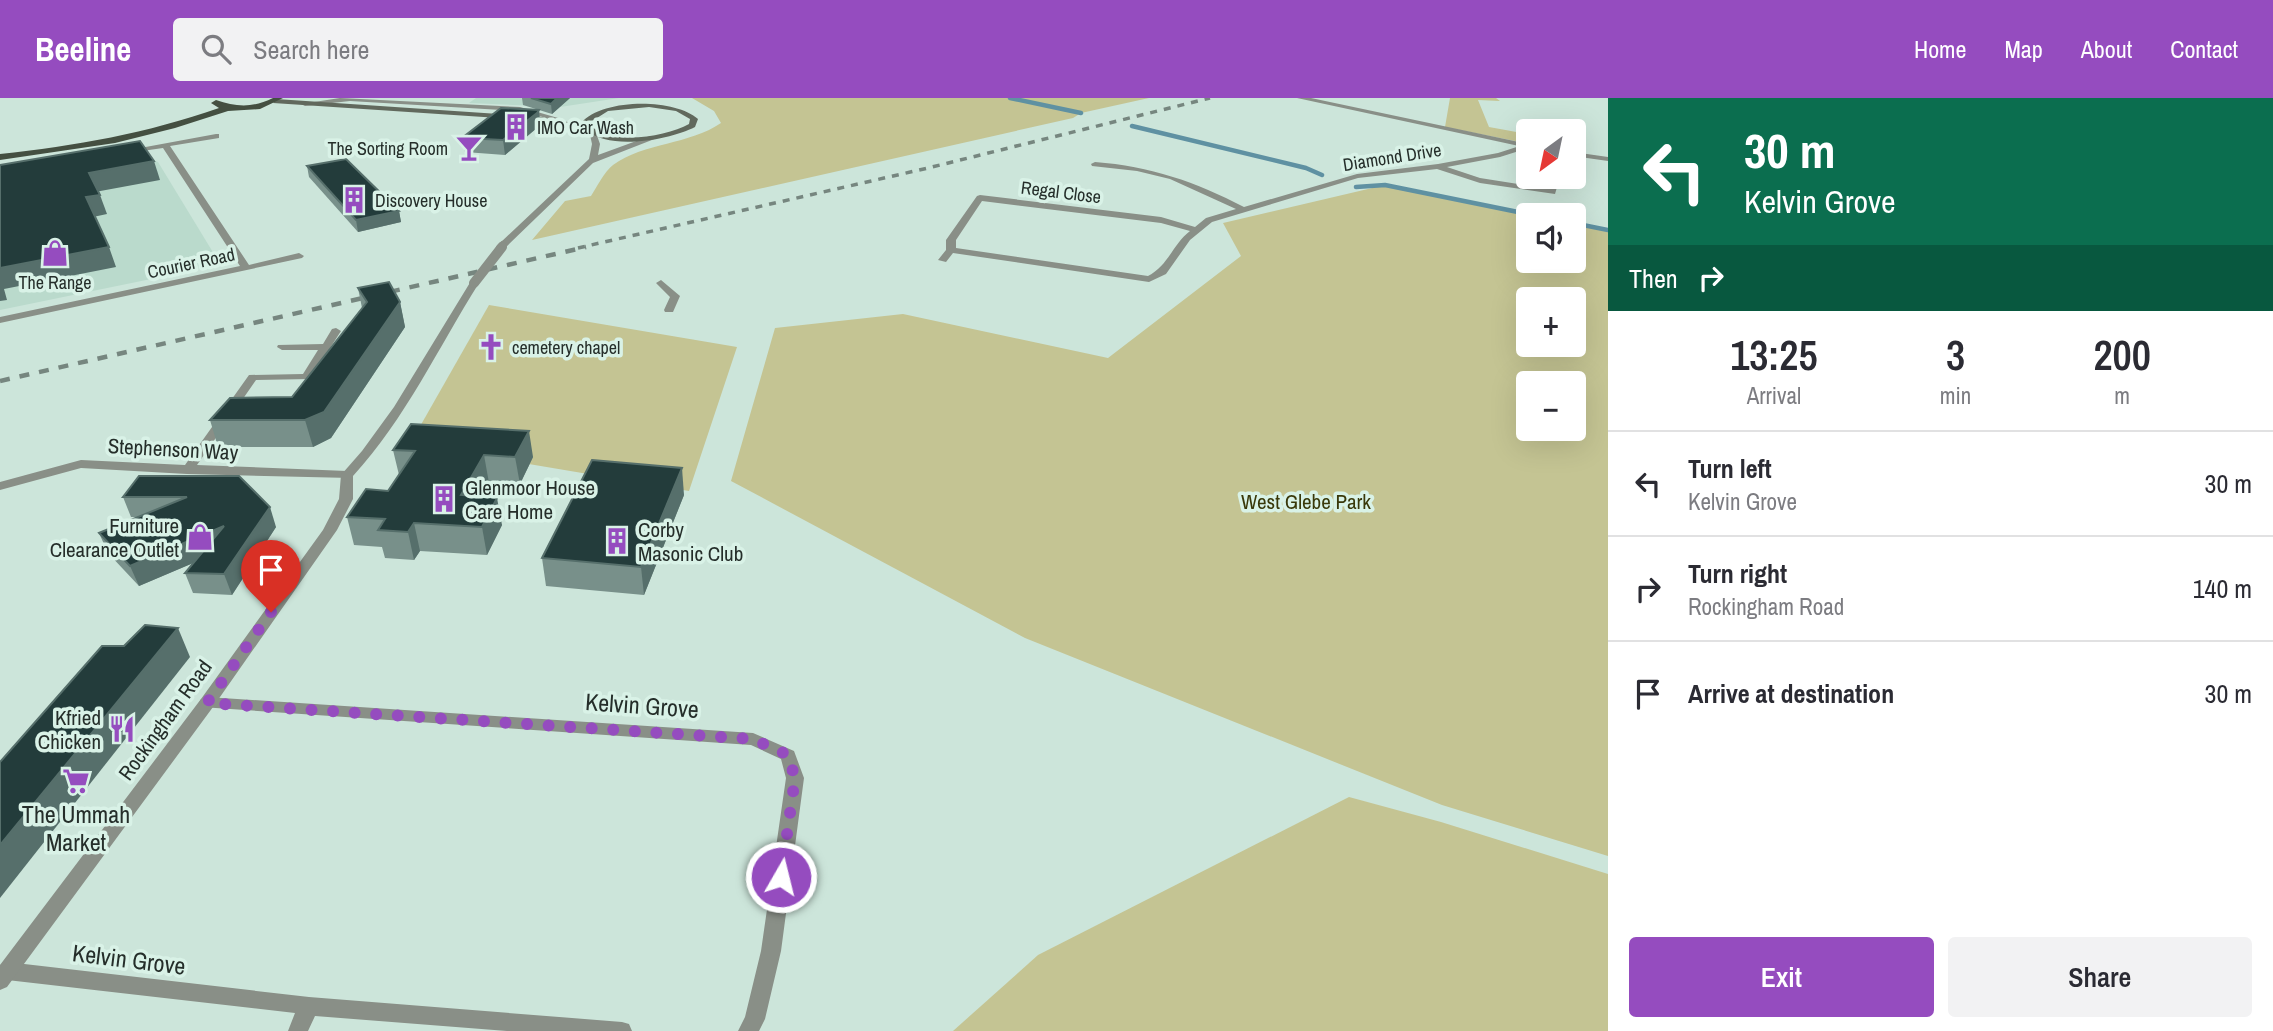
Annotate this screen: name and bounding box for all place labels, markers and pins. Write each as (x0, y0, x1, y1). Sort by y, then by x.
building icon: IMO Car Wash (501, 112, 531, 142)
place label: IMO Car Wash (537, 115, 634, 140)
bar icon: The Sorting Room (454, 133, 484, 163)
place label: The Sorting Room (327, 136, 448, 161)
building icon: Discovery House (339, 185, 369, 215)
place label: Discovery House (375, 188, 487, 213)
shop icon: The Range (40, 238, 70, 268)
place label: The Range (18, 270, 92, 295)
church icon: cemetery chapel (476, 332, 506, 362)
place label: cemetery chapel (512, 335, 620, 360)
place label: Glenmoor House Care Home (465, 473, 595, 526)
building icon: Glenmoor House Care Home (429, 484, 459, 514)
place label: Furniture Clearance Outlet (50, 511, 179, 564)
place label: Corby Masonic Club (638, 515, 743, 568)
shop icon: Furniture Clearance Outlet (185, 522, 215, 552)
building icon: Corby Masonic Club (602, 526, 632, 556)
pin (241, 540, 301, 612)
place label: Kfried Chicken (38, 703, 101, 756)
restaurant icon: Kfried Chicken (107, 714, 137, 744)
supermarket icon: The Ummah Market (61, 766, 91, 796)
place label: The Ummah Market (22, 798, 130, 858)

